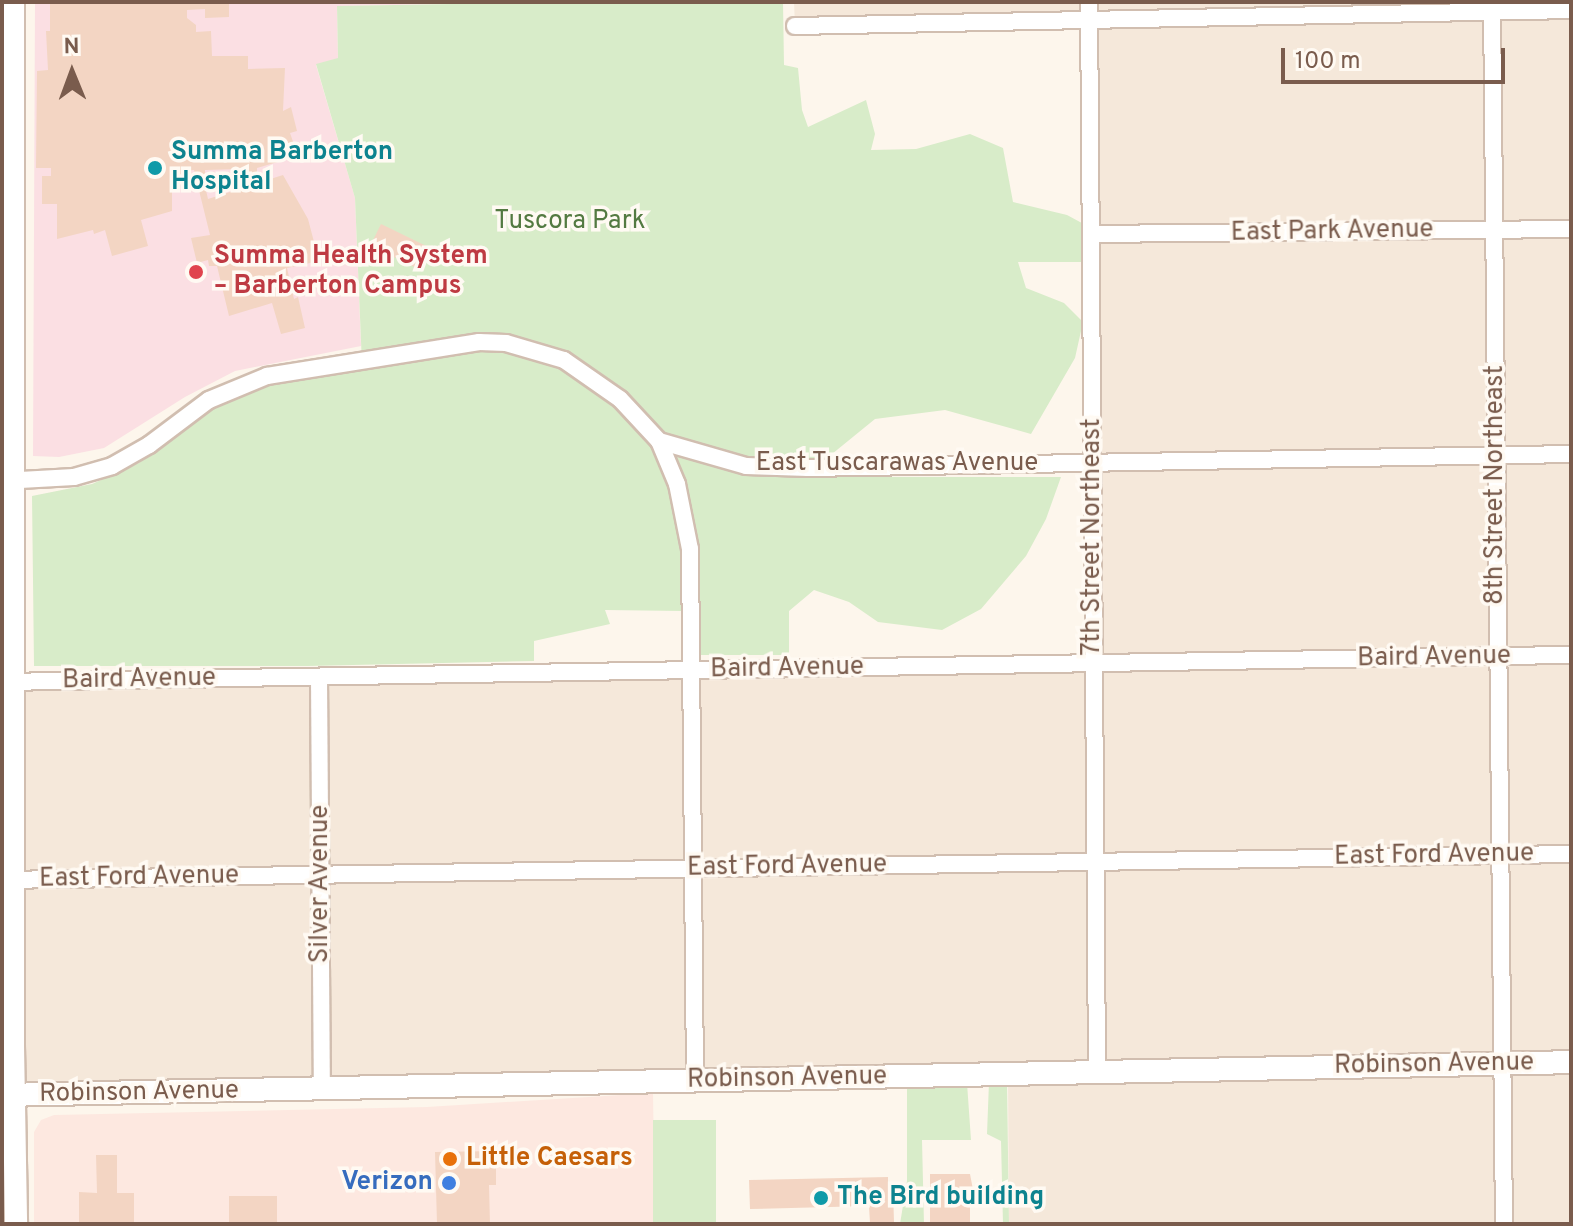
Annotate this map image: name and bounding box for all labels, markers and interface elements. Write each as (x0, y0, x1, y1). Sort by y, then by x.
north arrow (32, 32, 112, 112)
scale bar (1285, 32, 1509, 82)
text: N (63, 34, 80, 61)
text: 100 m (1295, 47, 1361, 77)
place label: Summa Barberton Hospital (171, 137, 393, 198)
marker: Summa Barberton Hospital (146, 159, 164, 177)
park label: Tuscora Park (494, 206, 646, 238)
street label: East Park Avenue (1230, 215, 1434, 249)
place label: Summa Health System – Barberton Campus (214, 241, 488, 302)
marker: Summa Health System – Barberton Campus (185, 261, 207, 283)
street label: 8th Street Northeast (1480, 365, 1512, 605)
street label: 7th Street Northeast (1077, 418, 1109, 656)
street label: East Tuscarawas Avenue (755, 448, 1039, 480)
street label: Baird Avenue (1356, 641, 1512, 675)
street label: Baird Avenue (709, 652, 865, 686)
street label: Baird Avenue (61, 663, 217, 697)
street label: Silver Avenue (305, 804, 337, 964)
street label: East Ford Avenue (1333, 839, 1535, 873)
street label: East Ford Avenue (686, 850, 888, 884)
street label: East Ford Avenue (38, 861, 240, 895)
street label: Robinson Avenue (1333, 1048, 1535, 1082)
street label: Robinson Avenue (686, 1062, 888, 1096)
street label: Robinson Avenue (38, 1076, 240, 1110)
place label: Little Caesars (466, 1143, 633, 1175)
marker: Little Caesars (441, 1150, 459, 1168)
place label: Verizon (341, 1167, 433, 1199)
marker: Verizon (440, 1174, 458, 1192)
place label: The Bird building (837, 1182, 1044, 1214)
marker: The Bird building (812, 1189, 830, 1207)

